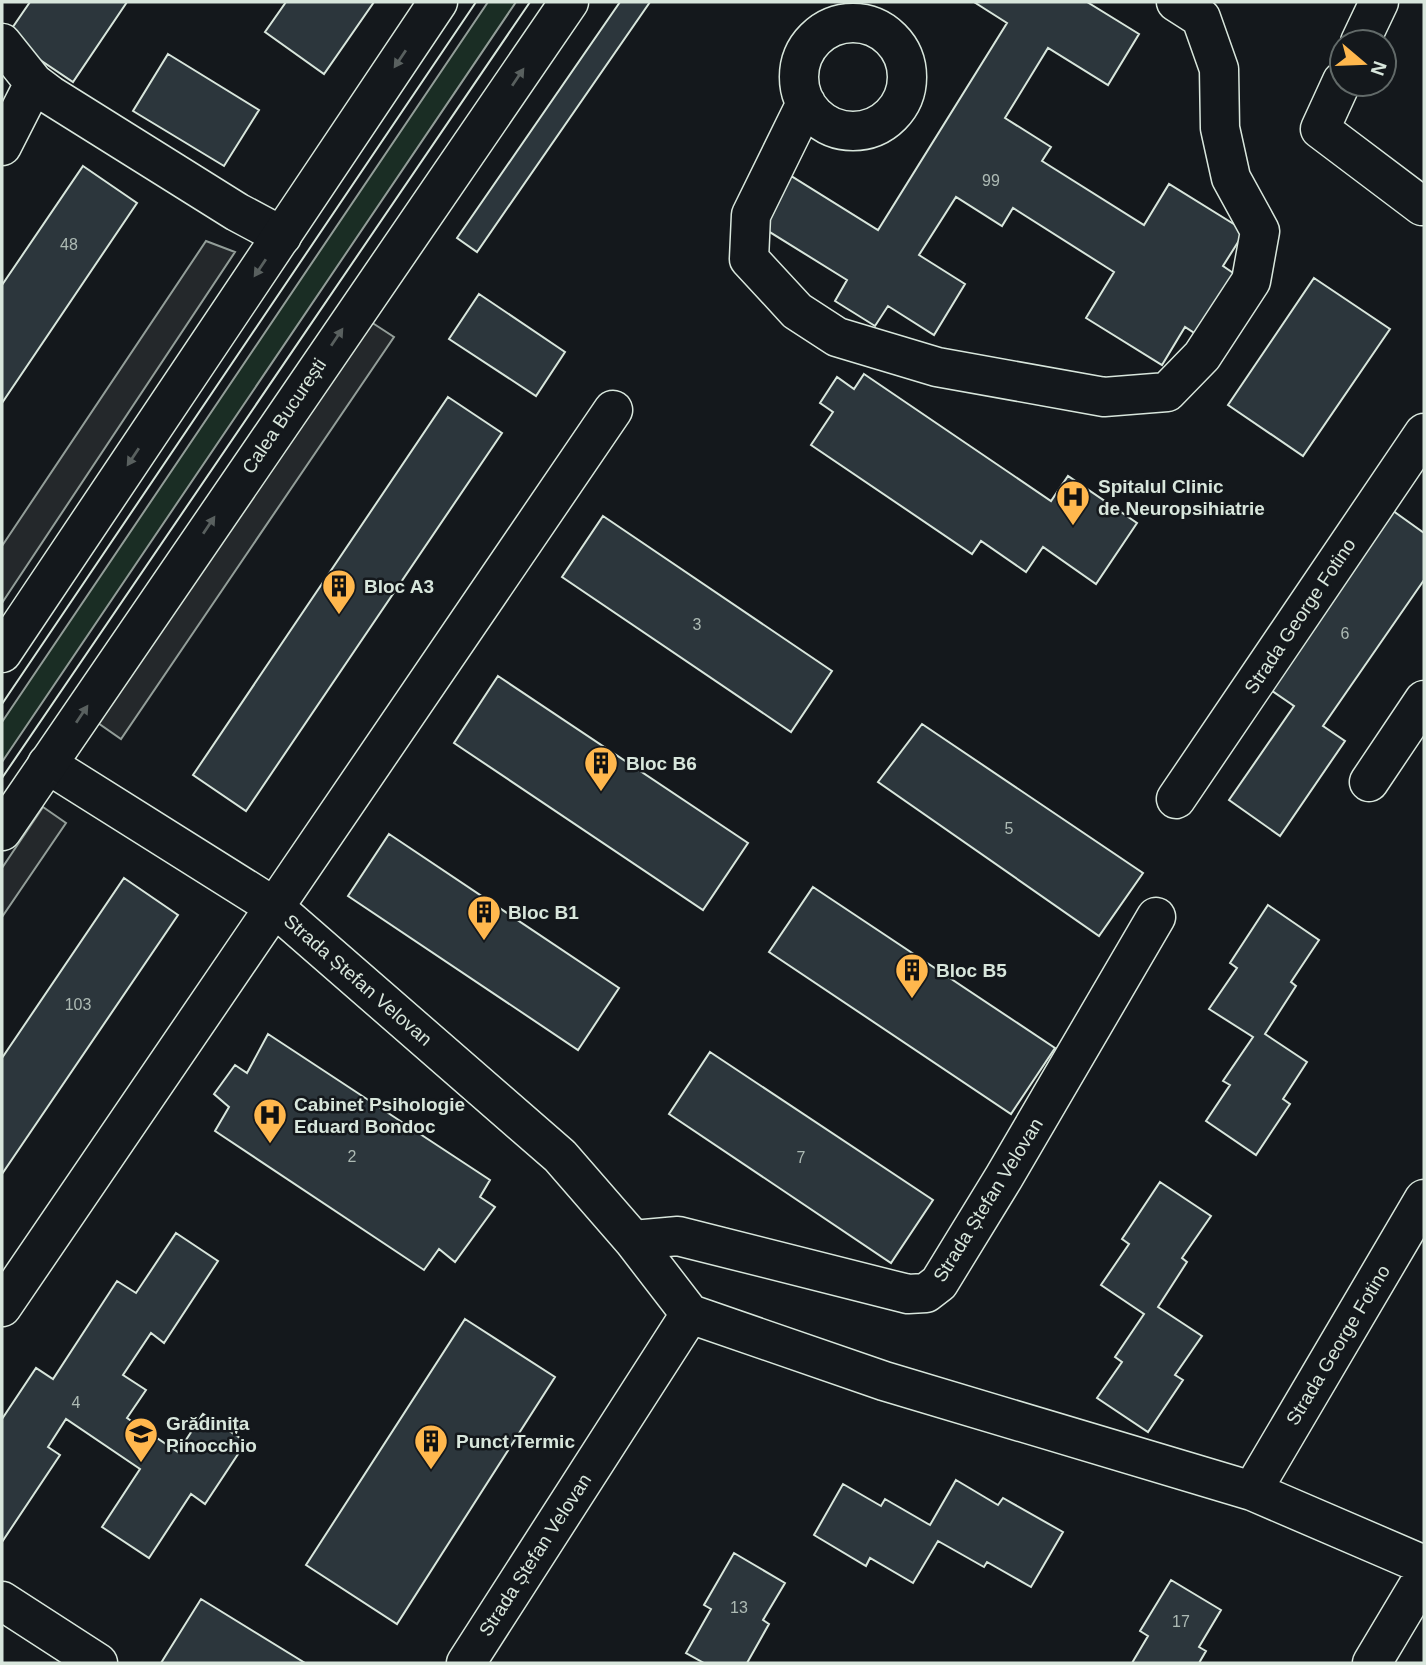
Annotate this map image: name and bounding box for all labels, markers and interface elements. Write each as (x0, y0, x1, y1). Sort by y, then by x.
north arrow (1328, 28, 1398, 98)
one-way arrow (394, 49, 407, 68)
text: N (1366, 58, 1391, 78)
one-way arrow (511, 68, 525, 86)
house number: 99 (982, 172, 1000, 189)
house number: 48 (60, 236, 78, 253)
one-way arrow (253, 259, 267, 277)
one-way arrow (331, 327, 344, 347)
street label: Calea București (238, 355, 330, 477)
one-way arrow (127, 447, 140, 467)
place label: Spitalul Clinic de Neuropsihiatrie (1098, 476, 1265, 519)
hospital icon: Spitalul Clinic de Neuropsihiatrie (1054, 478, 1092, 527)
one-way arrow (203, 516, 216, 535)
street label: Strada George Fotino (1240, 534, 1360, 698)
building icon: Bloc A3 (320, 567, 358, 616)
place label: Bloc A3 (364, 576, 434, 597)
house number: 3 (693, 616, 702, 633)
house number: 6 (1341, 625, 1350, 642)
one-way arrow (75, 704, 88, 723)
building icon: Bloc B6 (582, 744, 620, 793)
place label: Bloc B6 (626, 753, 697, 774)
house number: 5 (1005, 820, 1014, 837)
building icon: Bloc B1 (465, 893, 503, 942)
place label: Bloc B1 (508, 902, 579, 923)
street label: Strada Ștefan Velovan (280, 910, 436, 1050)
building icon: Bloc B5 (893, 951, 931, 1000)
place label: Bloc B5 (936, 960, 1007, 981)
house number: 103 (65, 996, 91, 1013)
place label: Cabinet Psihologie Eduard Bondoc (294, 1094, 465, 1137)
hospital icon: Cabinet Psihologie Eduard Bondoc (251, 1096, 289, 1145)
street label: Strada Ștefan Velovan (929, 1114, 1047, 1286)
house number: 2 (348, 1148, 357, 1165)
house number: 7 (797, 1149, 806, 1166)
street label: Strada George Fotino (1282, 1261, 1394, 1429)
house number: 4 (72, 1394, 81, 1411)
place label: Grădinița Pinocchio (166, 1413, 257, 1456)
school or university icon: Grădinița Pinocchio (122, 1415, 160, 1464)
building icon: Punct Termic (412, 1422, 450, 1471)
place label: Punct Termic (456, 1431, 575, 1452)
street label: Strada Ștefan Velovan (475, 1470, 595, 1640)
house number: 13 (730, 1599, 748, 1616)
house number: 17 (1172, 1613, 1190, 1630)

